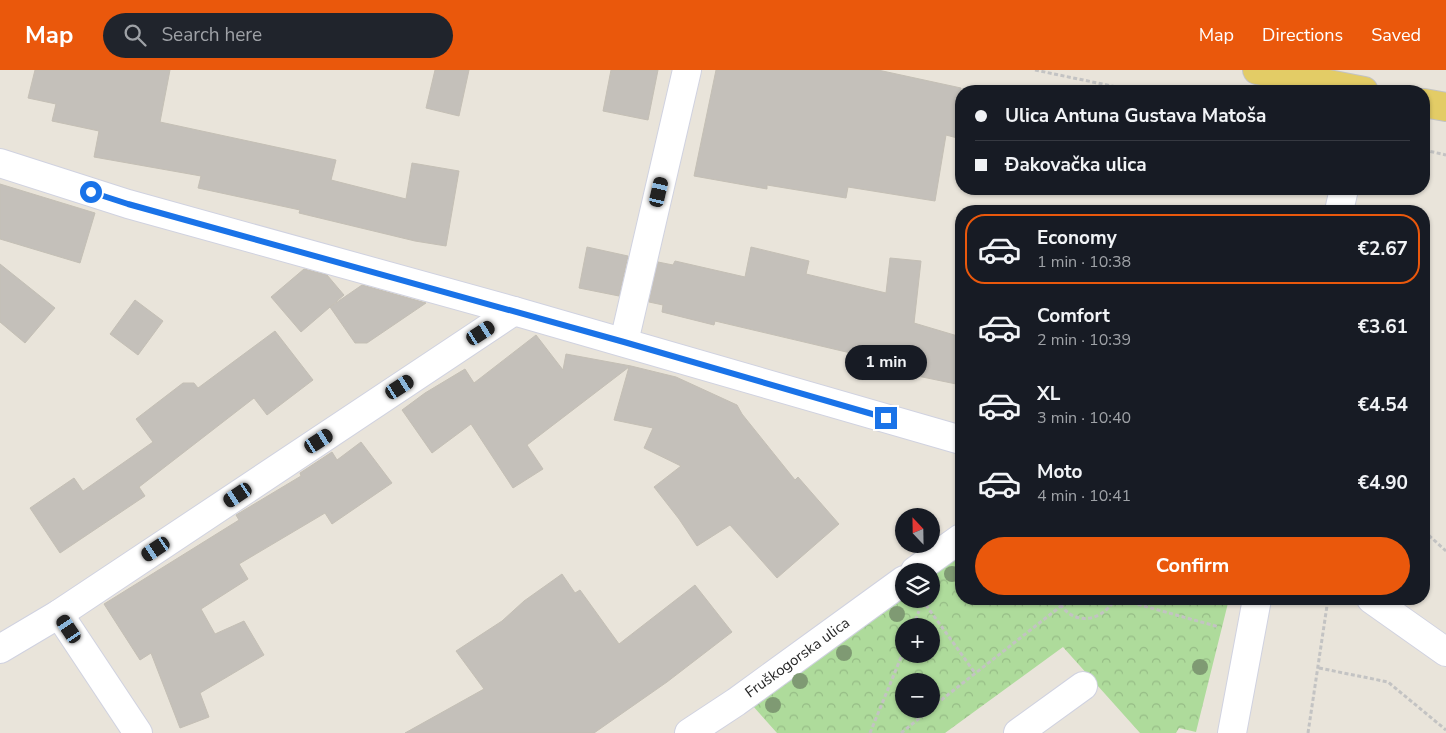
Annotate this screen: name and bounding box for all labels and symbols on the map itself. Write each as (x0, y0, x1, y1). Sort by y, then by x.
car (648, 176, 669, 208)
route start (80, 181, 102, 203)
car (464, 319, 497, 347)
callout: 1 min (845, 346, 927, 380)
car (383, 373, 416, 401)
route end (875, 407, 897, 429)
car (302, 427, 335, 455)
car (221, 480, 254, 510)
north arrow (895, 508, 940, 552)
car (139, 534, 172, 564)
car (54, 612, 83, 646)
street label: Fruškogorska ulica (741, 613, 854, 702)

